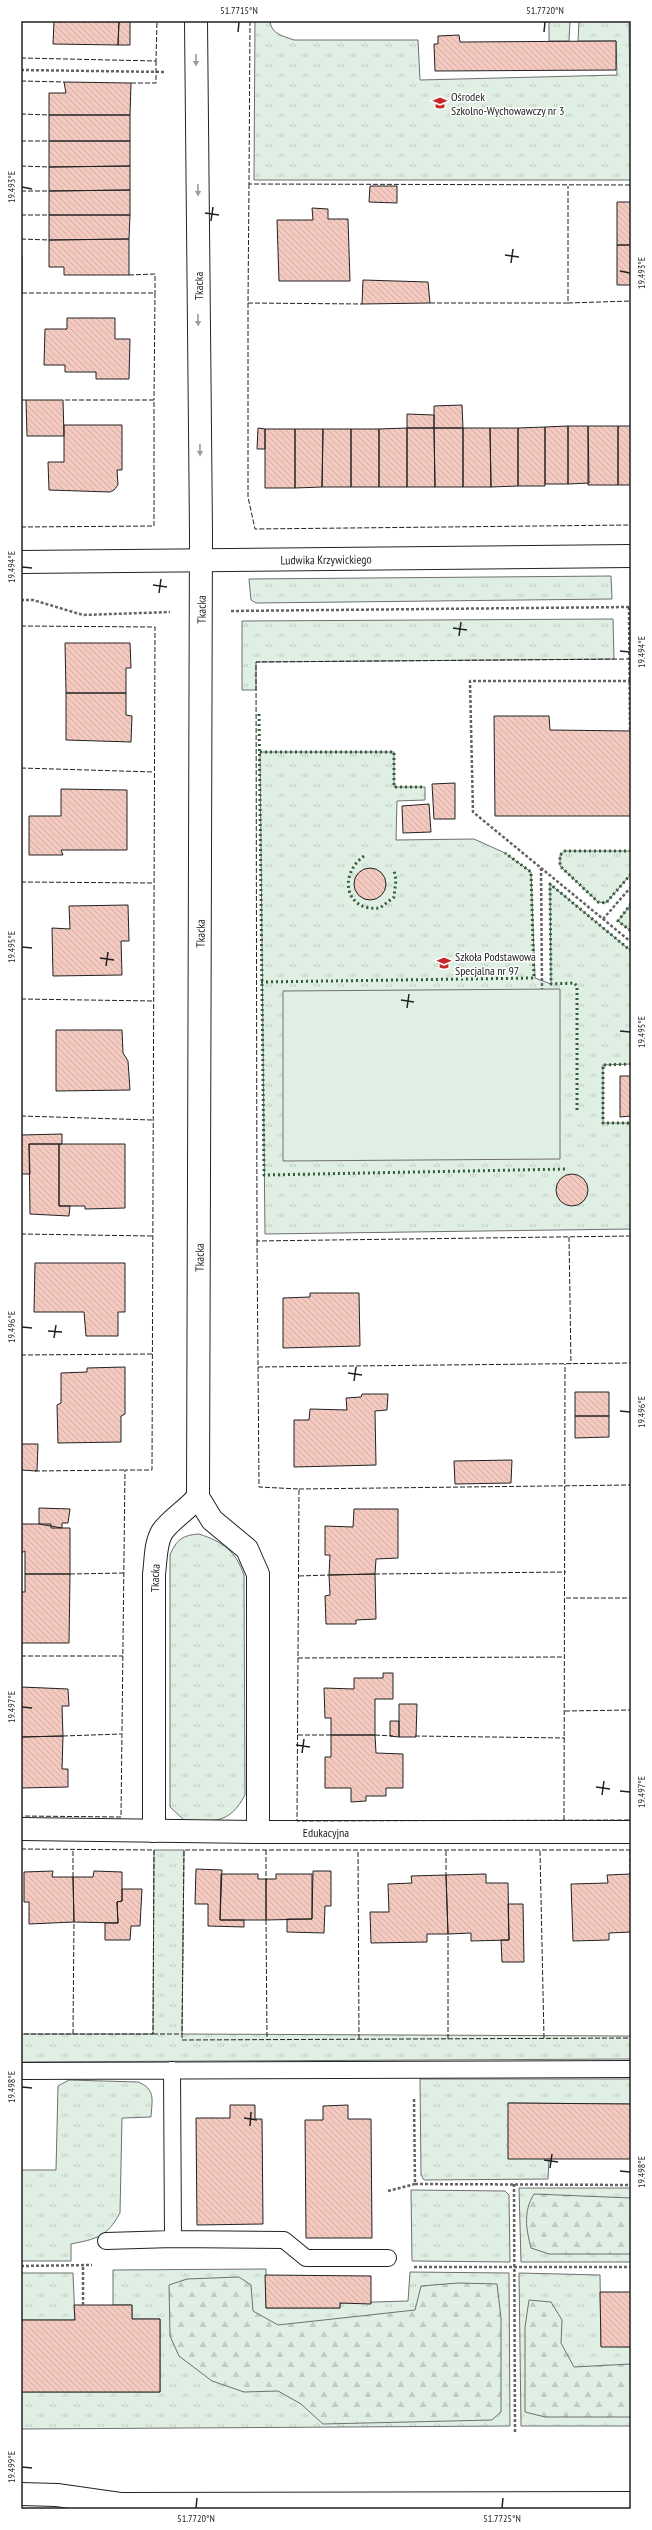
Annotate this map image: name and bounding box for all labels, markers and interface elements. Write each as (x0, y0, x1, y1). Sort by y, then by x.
text: 51.7715°N (220, 4, 258, 17)
text: 51.7720°N (526, 4, 564, 17)
one-way arrow (193, 54, 199, 67)
place label: Ośrodek Szkolno-Wychowawczy nr 3 (451, 89, 564, 118)
school or university icon: Ośrodek Szkolno-Wychowawczy nr 3 (432, 95, 448, 111)
text: 19.493°E (5, 171, 18, 203)
one-way arrow (194, 184, 201, 196)
text: 19.493°E (635, 257, 648, 289)
street label: Tkacka (191, 272, 206, 300)
one-way arrow (195, 314, 201, 327)
one-way arrow (197, 444, 203, 457)
text: 19.494°E (5, 551, 18, 583)
street label: Ludwika Krzywickiego (280, 551, 372, 567)
street label: Tkacka (193, 595, 208, 624)
text: 19.494°E (635, 636, 648, 668)
street label: Tkacka (192, 919, 207, 948)
text: 19.495°E (5, 931, 18, 963)
place label: Szkoła Podstawowa Specjalna nr 97 (455, 949, 536, 978)
school or university icon: Szkoła Podstawowa Specjalna nr 97 (436, 955, 452, 971)
text: 19.495°E (635, 1016, 648, 1048)
street label: Tkacka (191, 1243, 206, 1272)
text: 19.496°E (5, 1311, 18, 1343)
text: 19.496°E (635, 1396, 648, 1428)
street label: Tkacka (147, 1563, 163, 1592)
text: 19.497°E (5, 1691, 18, 1723)
text: 19.497°E (635, 1776, 648, 1808)
street label: Edukacyjna (303, 1825, 349, 1840)
text: 19.498°E (5, 2071, 18, 2103)
text: 19.498°E (635, 2156, 648, 2188)
text: 19.499°E (5, 2451, 18, 2483)
text: 51.7720°N (177, 2512, 215, 2525)
text: 51.7725°N (483, 2512, 521, 2525)

